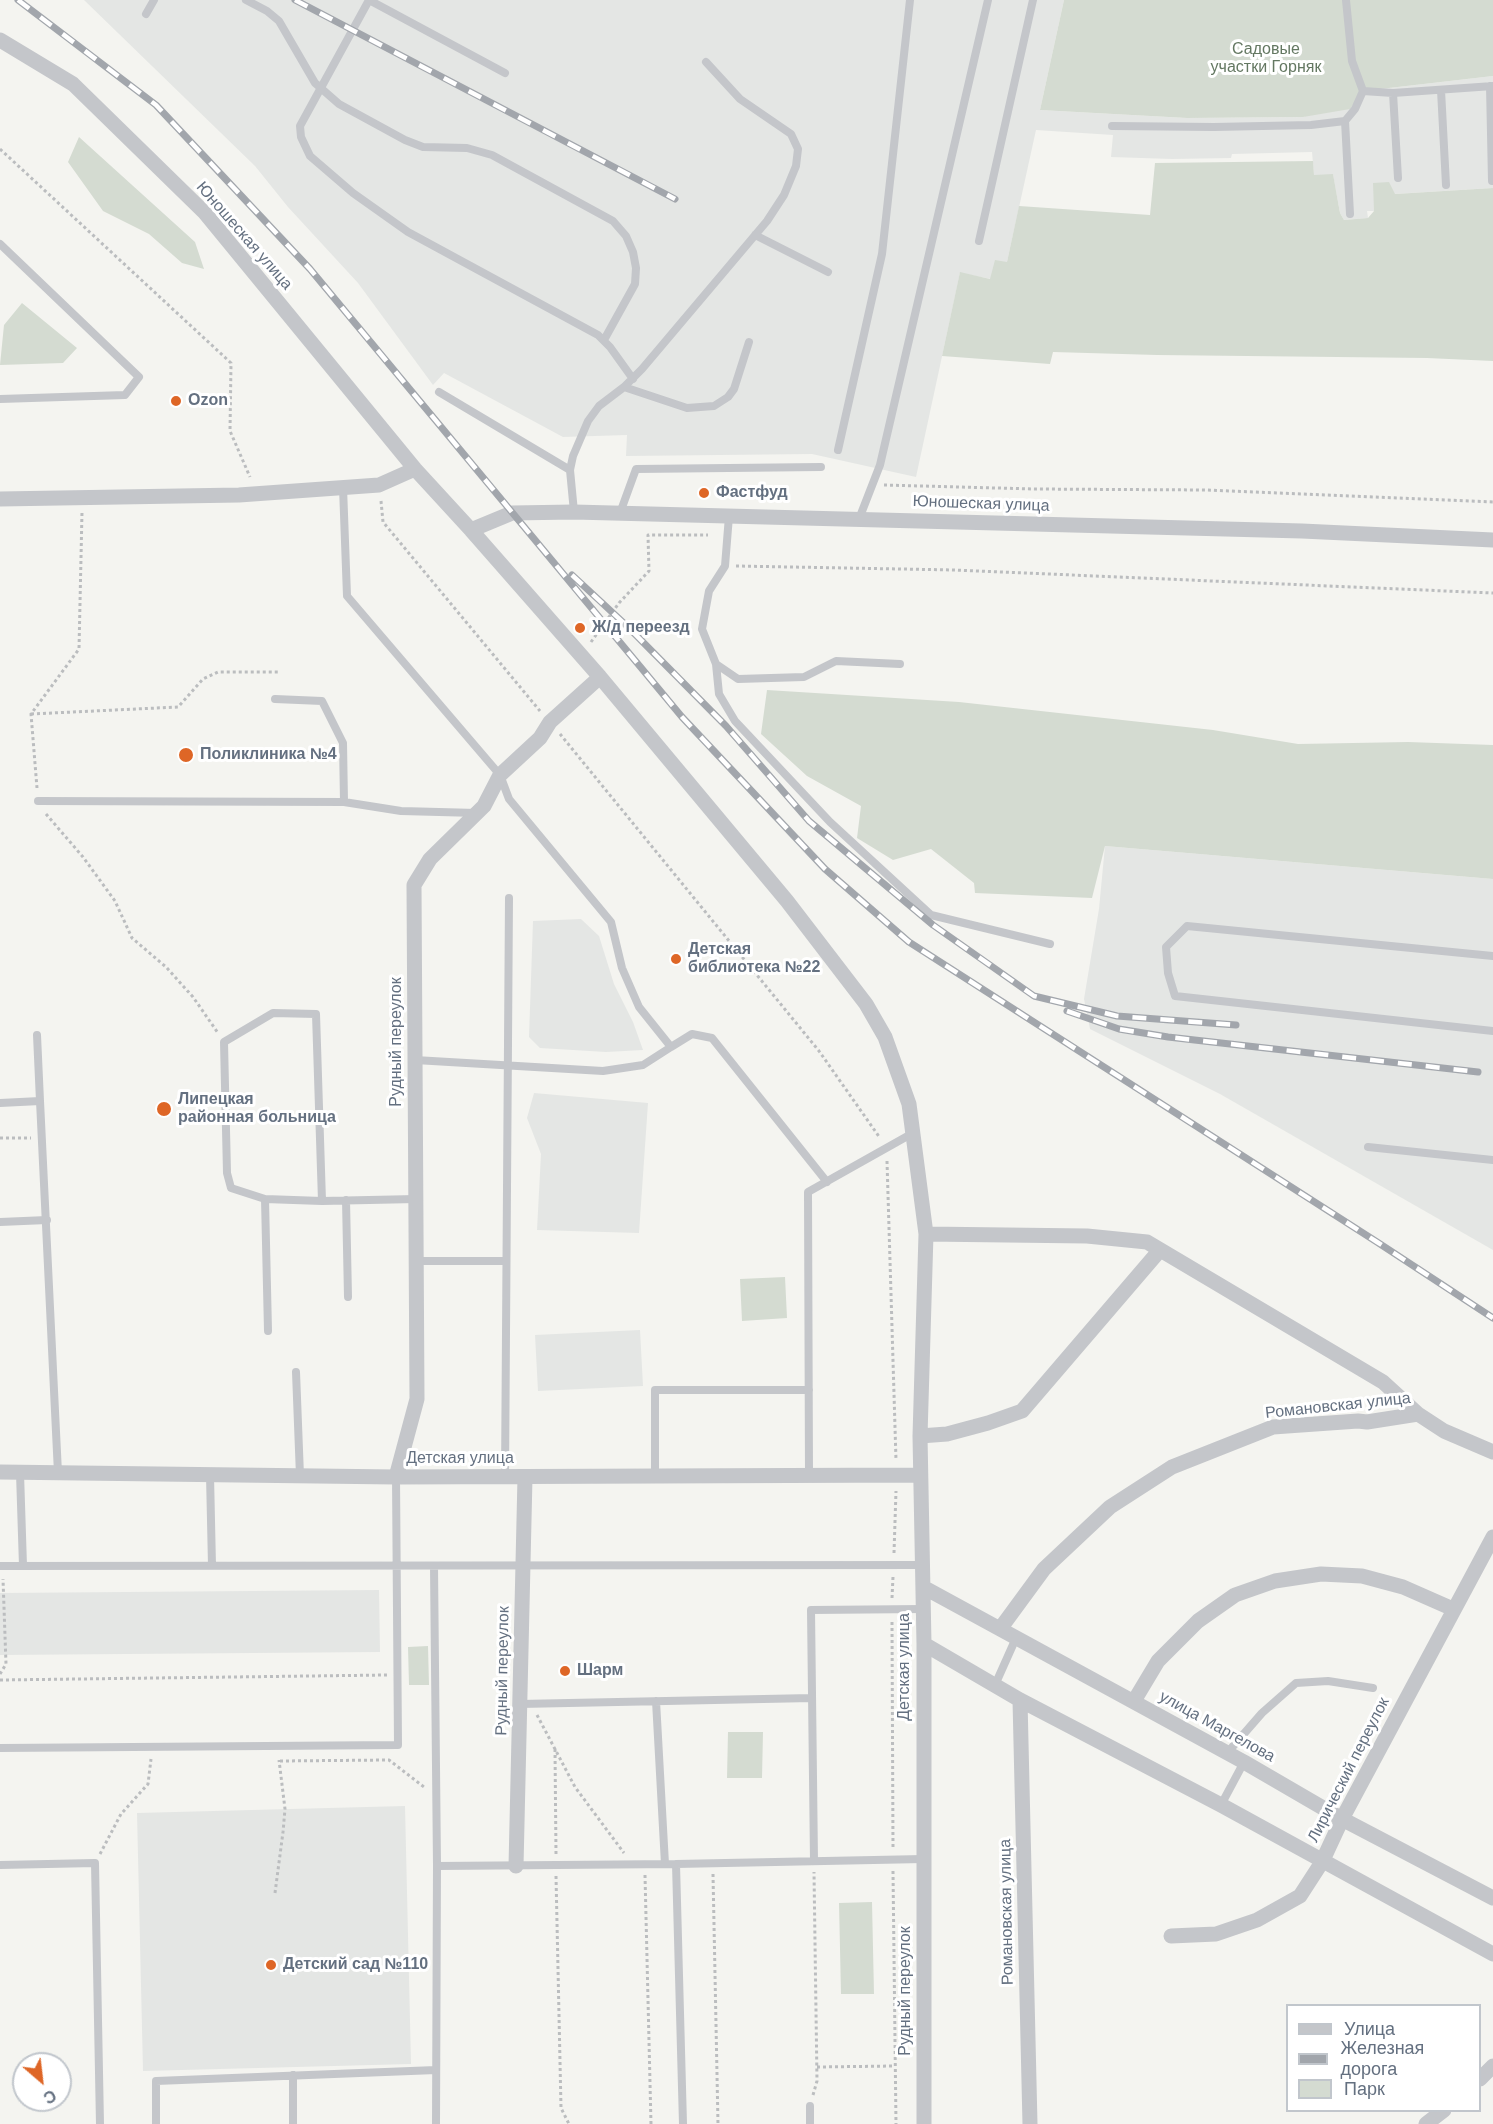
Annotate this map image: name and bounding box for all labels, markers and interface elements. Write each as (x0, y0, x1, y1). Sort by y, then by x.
park label: Садовые участки Горняк (1211, 40, 1321, 78)
street label: Юношеская улица (192, 178, 296, 294)
place label: Ozon (188, 391, 228, 411)
marker: Ozon (169, 394, 183, 408)
place label: Фастфуд (716, 483, 788, 503)
marker: Фастфуд (697, 486, 711, 500)
street label: Юношеская улица (912, 492, 1050, 516)
place label: Ж/д переезд (592, 618, 690, 638)
marker: Ж/д переезд (573, 621, 587, 635)
place label: Поликлиника №4 (200, 745, 337, 765)
marker: Поликлиника №4 (177, 746, 195, 764)
place label: Детская библиотека №22 (688, 940, 820, 978)
marker: Детская библиотека №22 (669, 952, 683, 966)
street label: Рудный переулок (387, 977, 407, 1107)
place label: Липецкая районная больница (178, 1090, 336, 1128)
marker: Липецкая районная больница (155, 1100, 173, 1118)
street label: Романовская улица (1264, 1389, 1412, 1423)
street label: Детская улица (406, 1449, 514, 1469)
street label: Рудный переулок (492, 1606, 514, 1736)
street label: Детская улица (895, 1613, 915, 1721)
place label: Шарм (577, 1661, 623, 1681)
marker: Шарм (558, 1664, 572, 1678)
street label: улица Маргелова (1156, 1687, 1278, 1767)
street label: Лирический переулок (1304, 1694, 1394, 1846)
street label: Романовская улица (996, 1839, 1018, 1985)
street label: Рудный переулок (896, 1926, 916, 2056)
place label: Детский сад №110 (283, 1955, 428, 1975)
marker: Детский сад №110 (264, 1958, 278, 1972)
legend (1286, 2004, 1481, 2112)
text: Улица (1344, 2019, 1395, 2039)
text: Железная дорога (1340, 2038, 1424, 2079)
north arrow (12, 2052, 72, 2112)
text: Парк (1344, 2079, 1385, 2099)
text: С (41, 2086, 59, 2107)

